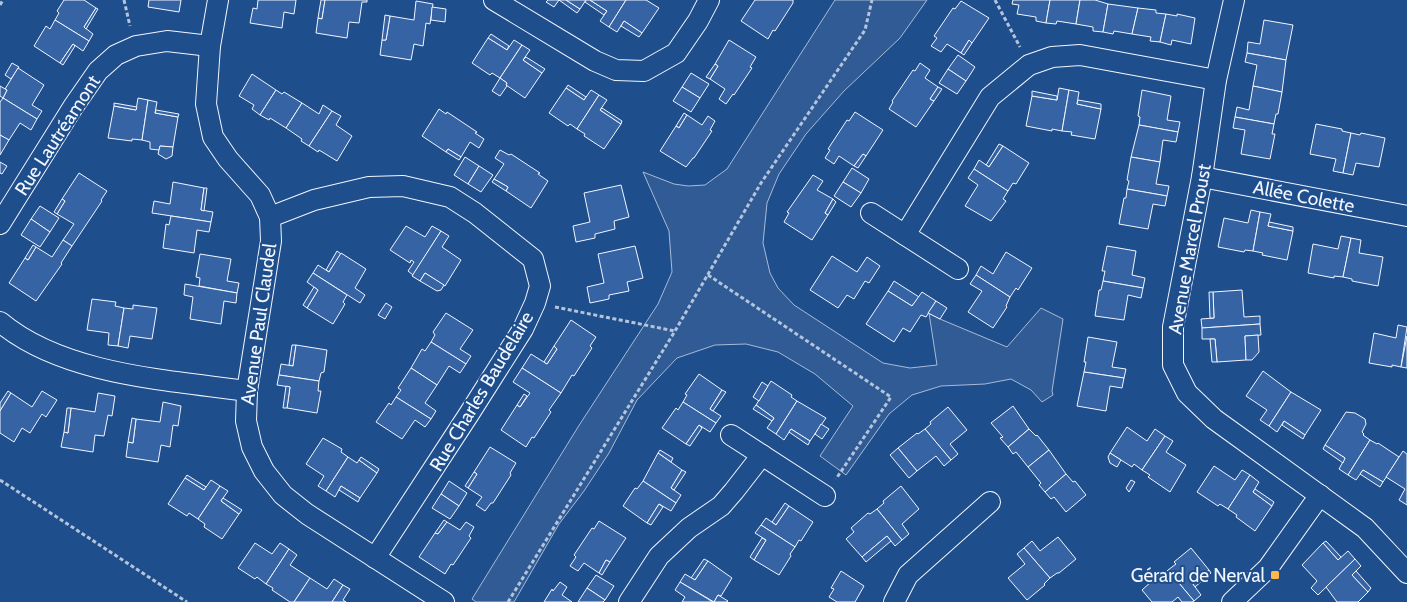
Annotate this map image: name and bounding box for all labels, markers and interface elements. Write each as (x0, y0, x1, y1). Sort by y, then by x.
street label: Rue Lautréamont (10, 70, 105, 200)
street label: Avenue Marcel Proust (1163, 161, 1216, 336)
street label: Allée Colette (1251, 175, 1357, 218)
street label: Avenue Paul Claudel (236, 241, 281, 406)
street label: Rue Charles Baudelaire (425, 307, 538, 475)
place label: Gérard de Nerval (1131, 564, 1266, 587)
marker: Gérard de Nerval (1269, 569, 1281, 581)

